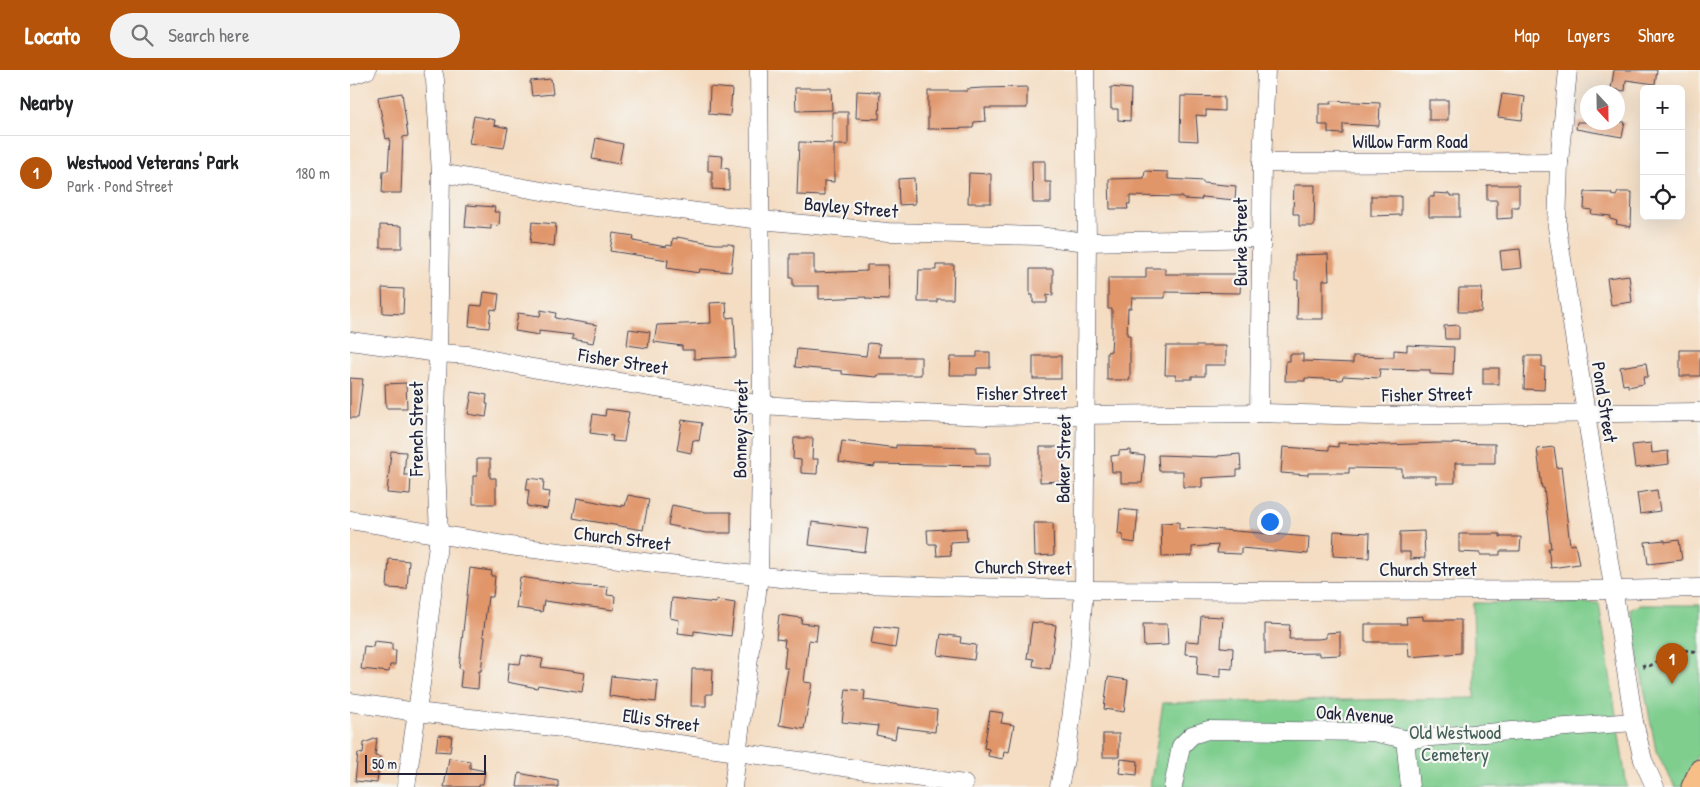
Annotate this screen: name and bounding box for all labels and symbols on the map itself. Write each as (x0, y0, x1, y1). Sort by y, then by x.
north arrow (1580, 85, 1625, 130)
street label: Willow Farm Road (1352, 128, 1468, 154)
street label: Bayley Street (803, 190, 900, 224)
street label: Burke Street (1227, 197, 1253, 286)
street label: Fisher Street (575, 341, 670, 381)
street label: Pond Street (1586, 360, 1624, 445)
street label: Bonney Street (726, 379, 754, 479)
street label: Fisher Street (976, 380, 1068, 406)
street label: Fisher Street (1381, 380, 1473, 408)
street label: French Street (403, 381, 429, 477)
street label: Baker Street (1049, 414, 1077, 503)
your location (1257, 509, 1283, 535)
street label: Church Street (572, 519, 672, 557)
street label: Church Street (974, 553, 1072, 581)
street label: Church Street (1379, 556, 1477, 582)
pin: 1 (1656, 643, 1688, 684)
street label: Oak Avenue (1315, 698, 1395, 730)
street label: Ellis Street (621, 702, 701, 738)
park label: Old Westwood Cemetery (1409, 719, 1502, 767)
scale bar (365, 752, 486, 775)

